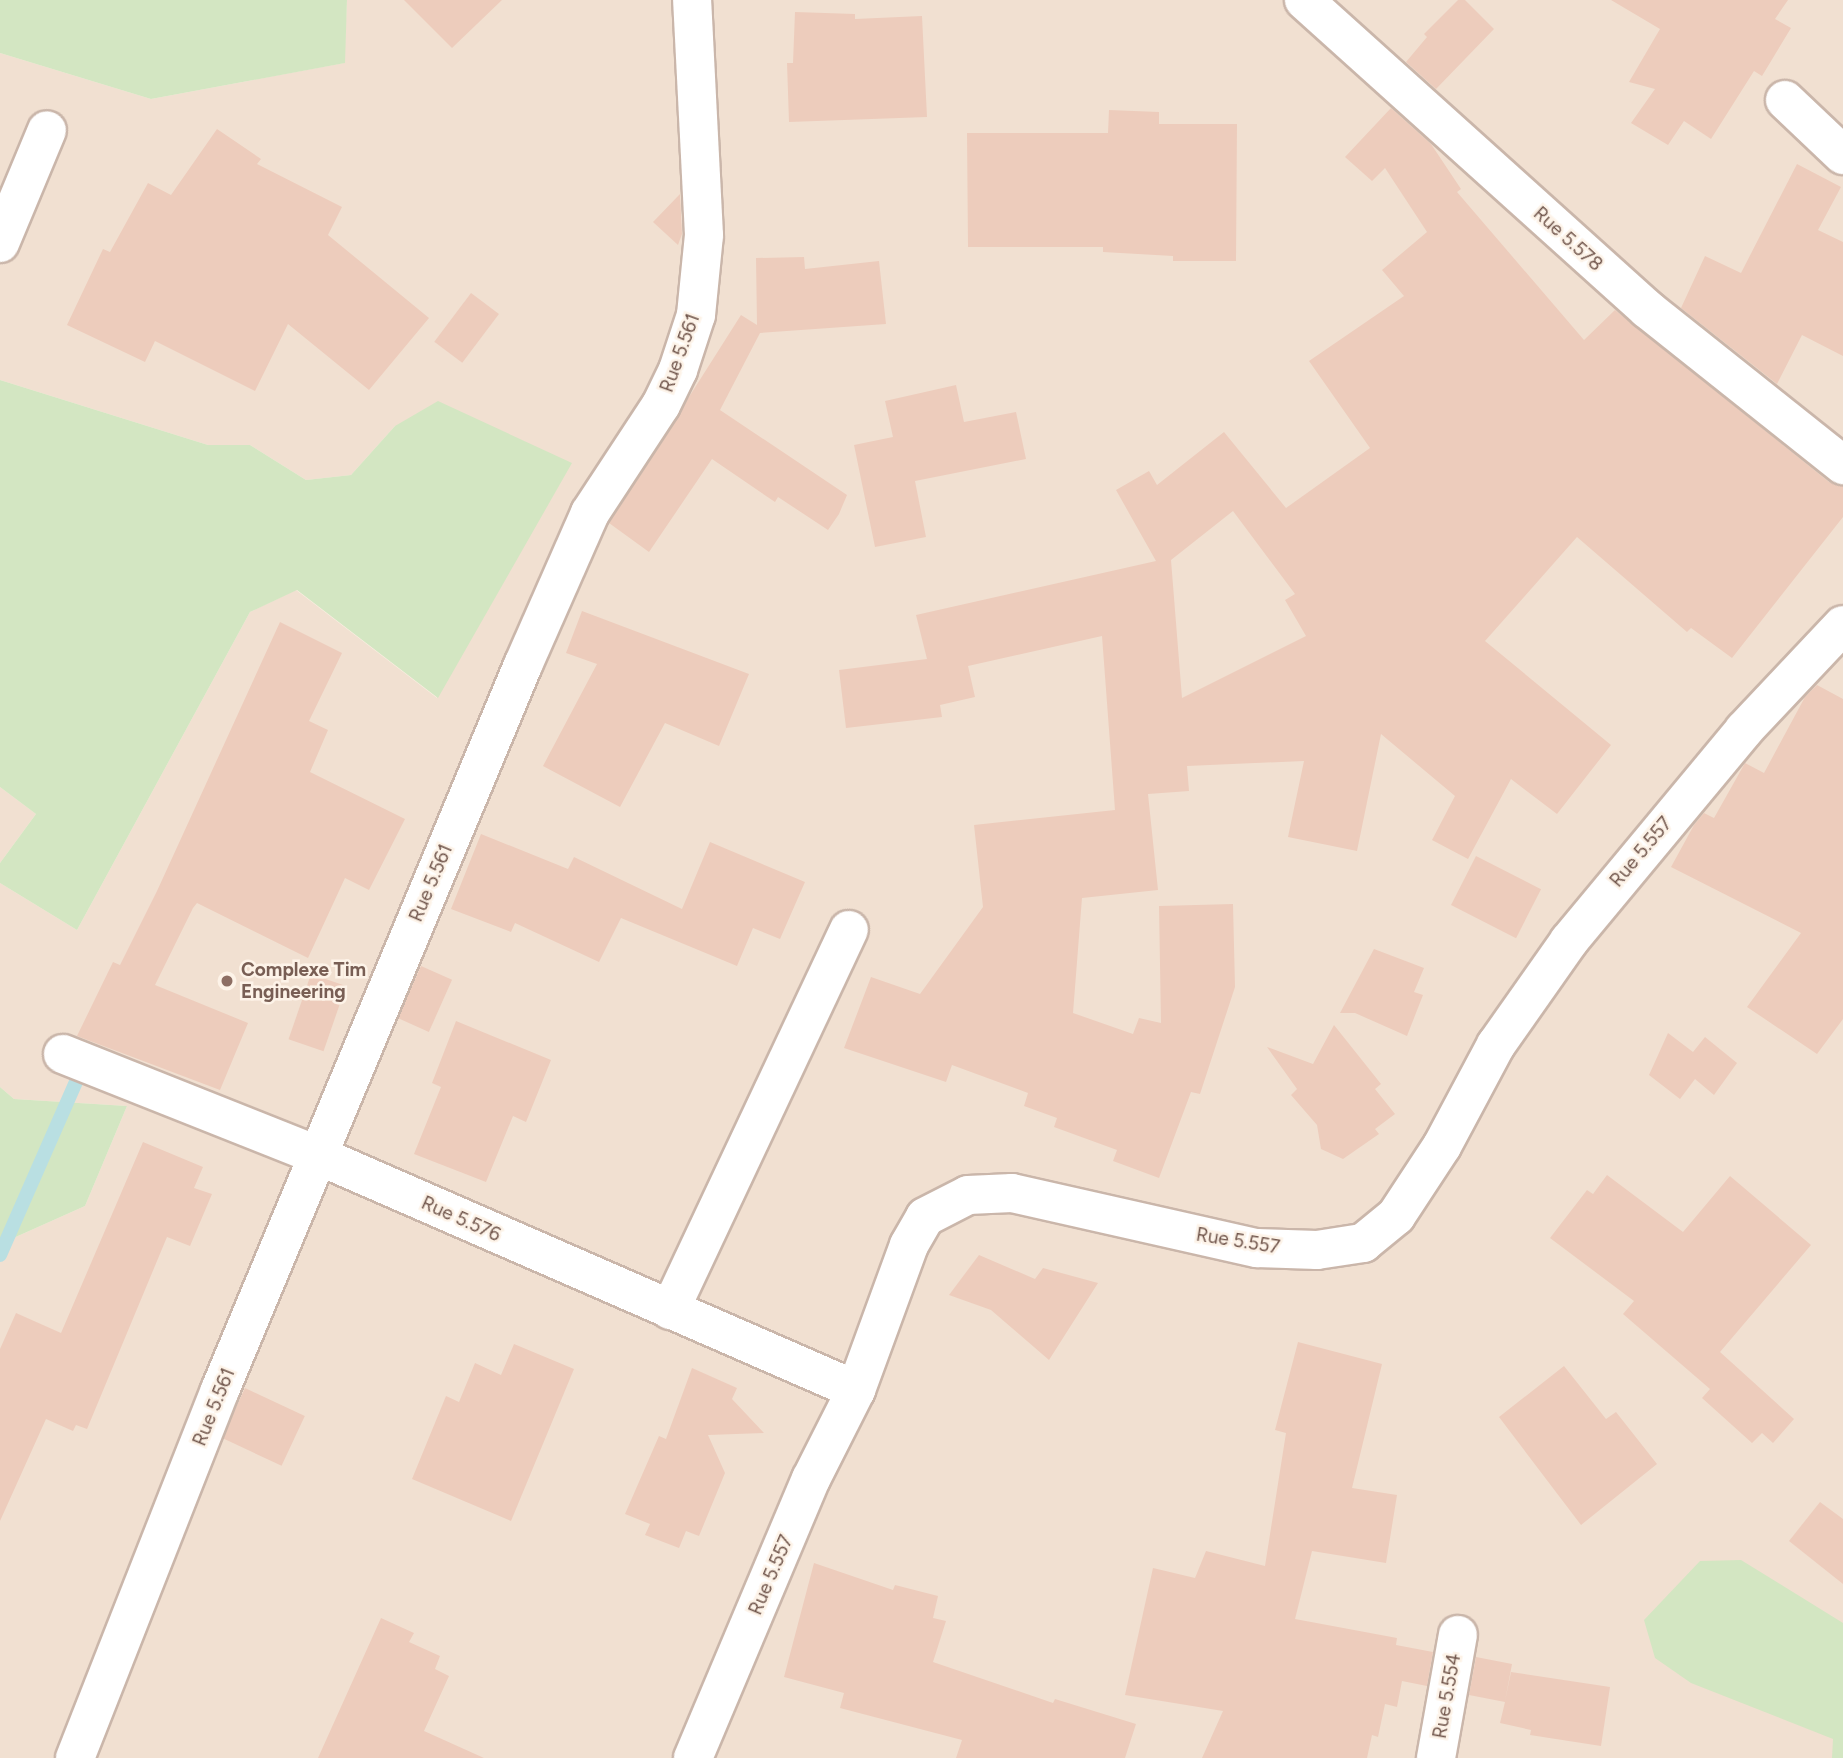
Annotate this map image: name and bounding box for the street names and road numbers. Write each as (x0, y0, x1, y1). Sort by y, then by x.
street label: Rue 5.578 (1529, 202, 1607, 276)
street label: Rue 5.561 (655, 311, 705, 395)
street label: Rue 5.557 (1605, 812, 1677, 892)
street label: Rue 5.561 (404, 841, 458, 925)
street label: Rue 5.576 (418, 1191, 504, 1247)
street label: Rue 5.557 (1194, 1223, 1282, 1259)
street label: Rue 5.561 (188, 1365, 240, 1449)
street label: Rue 5.557 (744, 1532, 798, 1618)
street label: Rue 5.554 (1428, 1652, 1466, 1740)

